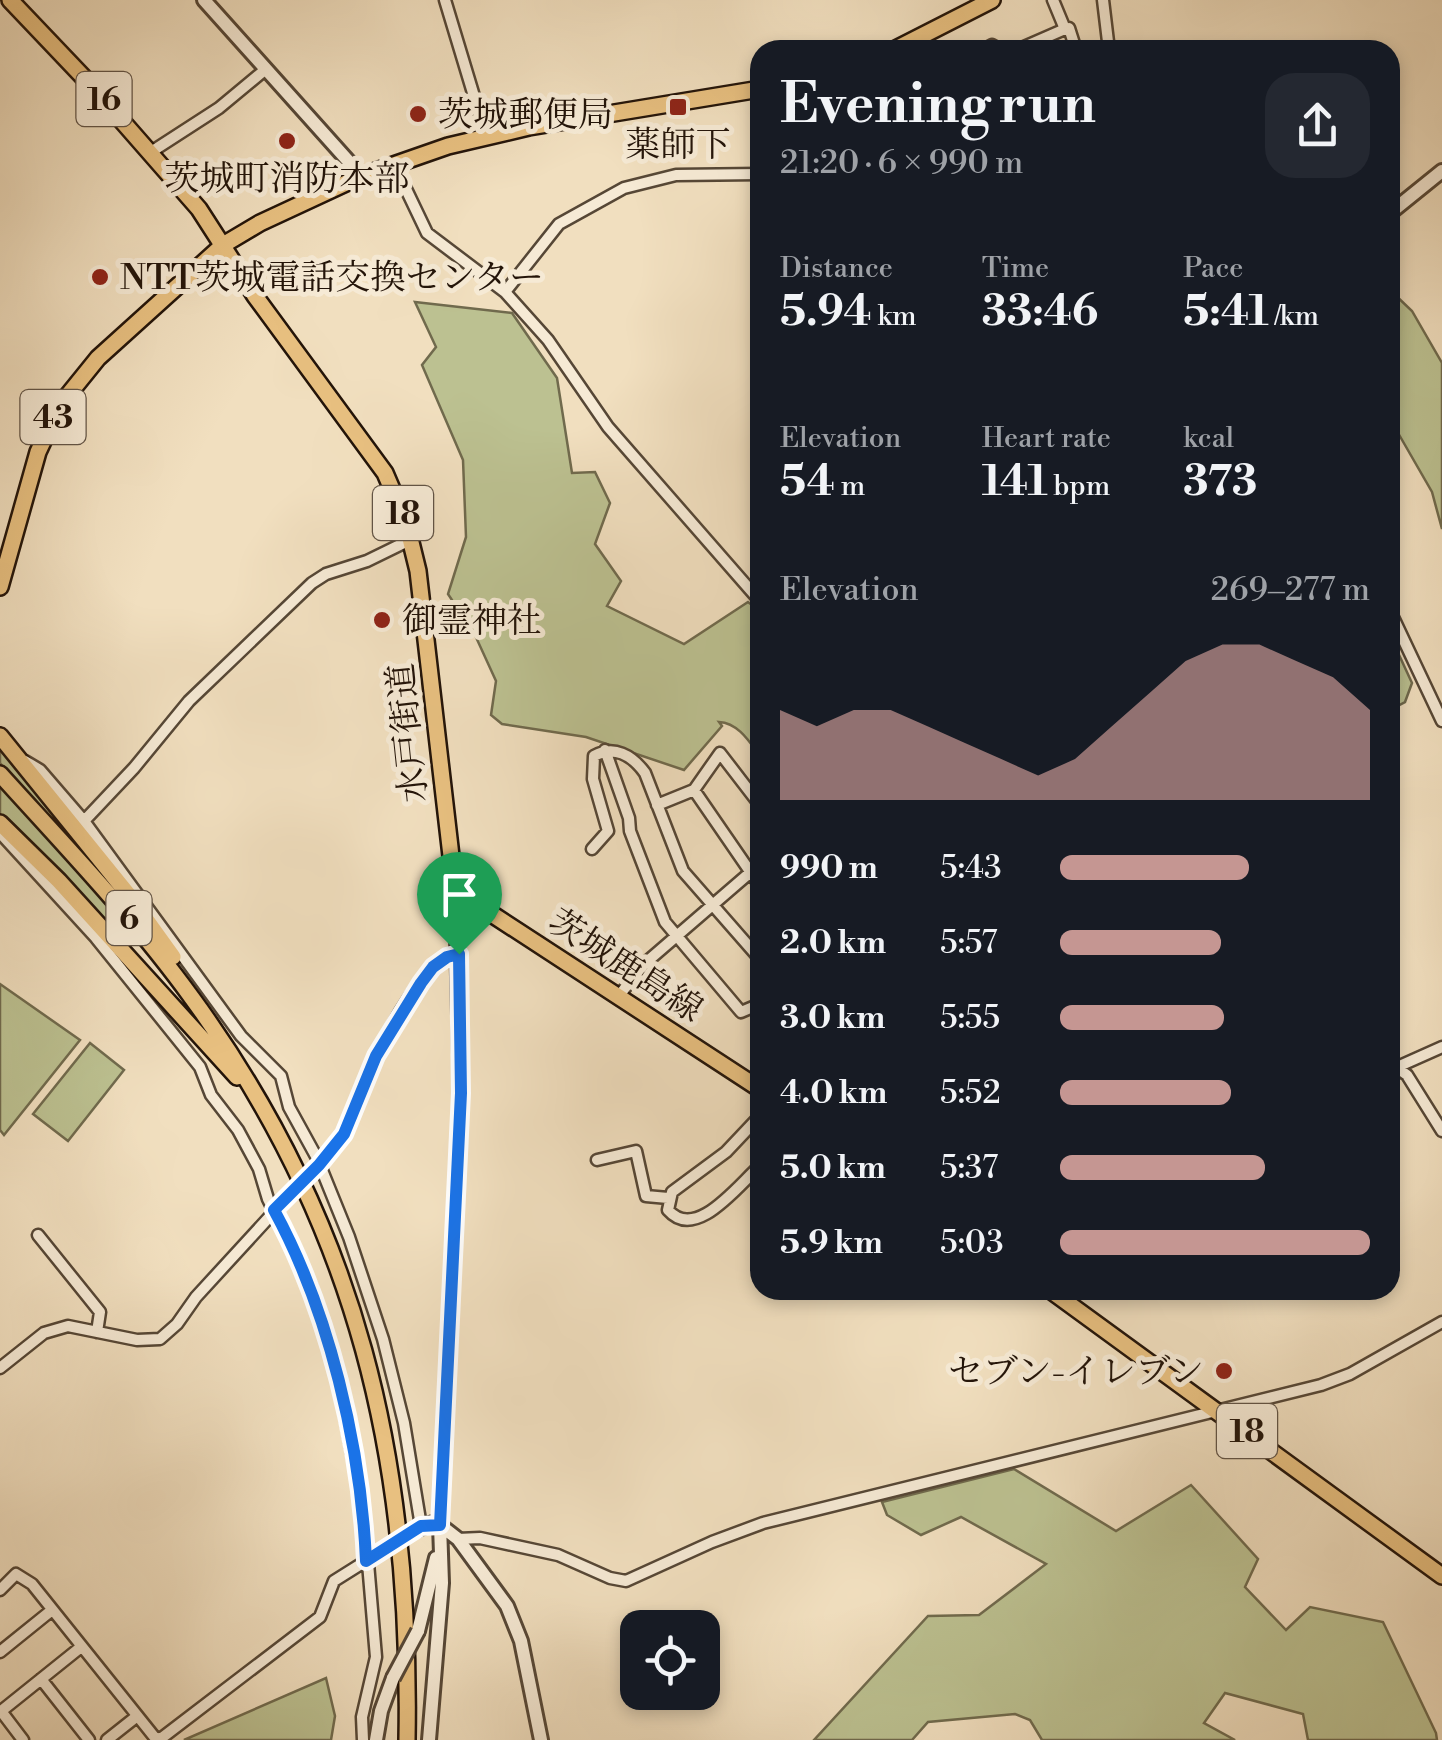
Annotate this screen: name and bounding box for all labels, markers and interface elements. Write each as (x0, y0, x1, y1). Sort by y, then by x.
text: Evening run (780, 71, 1096, 140)
road number: 16 (76, 72, 132, 126)
button: share (1265, 73, 1370, 178)
place label: 茨城郵便局 (438, 94, 613, 137)
marker: 薬師下 (667, 96, 689, 118)
marker: 茨城郵便局 (407, 103, 429, 125)
place label: 薬師下 (625, 124, 731, 167)
marker: 茨城町消防本部 (276, 130, 298, 152)
text: 21:20 · 6 × 990 m (780, 143, 1023, 183)
place label: 茨城町消防本部 (164, 158, 410, 201)
text: Distance (780, 251, 893, 286)
text: Time (982, 251, 1049, 286)
text: Pace (1183, 251, 1243, 286)
place label: NTT茨城電話交換センター (120, 257, 544, 300)
marker: NTT茨城電話交換センター (89, 266, 111, 288)
text: 5.94 (780, 286, 872, 339)
text: 33:46 (982, 286, 1098, 339)
text: 5:41 (1183, 286, 1269, 339)
text: km (872, 299, 917, 334)
text: /km (1269, 299, 1319, 334)
road number: 43 (20, 390, 86, 444)
text: Elevation (780, 421, 901, 456)
text: Heart rate (982, 421, 1111, 456)
text: kcal (1183, 421, 1234, 456)
text: 54 (780, 456, 835, 509)
text: 141 (982, 456, 1048, 509)
text: 373 (1183, 456, 1257, 509)
text: m (835, 469, 865, 504)
text: bpm (1048, 469, 1110, 504)
road number: 18 (373, 486, 433, 540)
text: Elevation (780, 570, 919, 610)
text: 269–277 m (1211, 570, 1370, 610)
place label: 御霊神社 (402, 600, 542, 643)
marker: 御霊神社 (371, 609, 393, 631)
street label: 水戸街道 (380, 661, 437, 805)
text: 990 m (780, 848, 878, 888)
text: 5:43 (940, 848, 1002, 888)
pin (417, 852, 502, 955)
icon: arrive (432, 867, 487, 922)
road number: 6 (106, 891, 152, 945)
street label: 茨城鹿島線 (540, 901, 710, 1032)
text: 2.0 km (780, 923, 886, 963)
text: 5:57 (940, 923, 997, 963)
text: 3.0 km (780, 998, 885, 1038)
text: 5:55 (940, 998, 1000, 1038)
text: 4.0 km (780, 1073, 888, 1113)
text: 5:52 (940, 1073, 1001, 1113)
text: 5.0 km (780, 1148, 886, 1188)
text: 5:37 (940, 1148, 998, 1188)
text: 5.9 km (780, 1223, 883, 1263)
text: 5:03 (940, 1223, 1004, 1263)
place label: セブン-イレブン (948, 1351, 1204, 1394)
marker: セブン-イレブン (1213, 1360, 1235, 1382)
road number: 18 (1217, 1404, 1277, 1458)
map controls (620, 1610, 720, 1710)
button: locate (620, 1610, 720, 1710)

